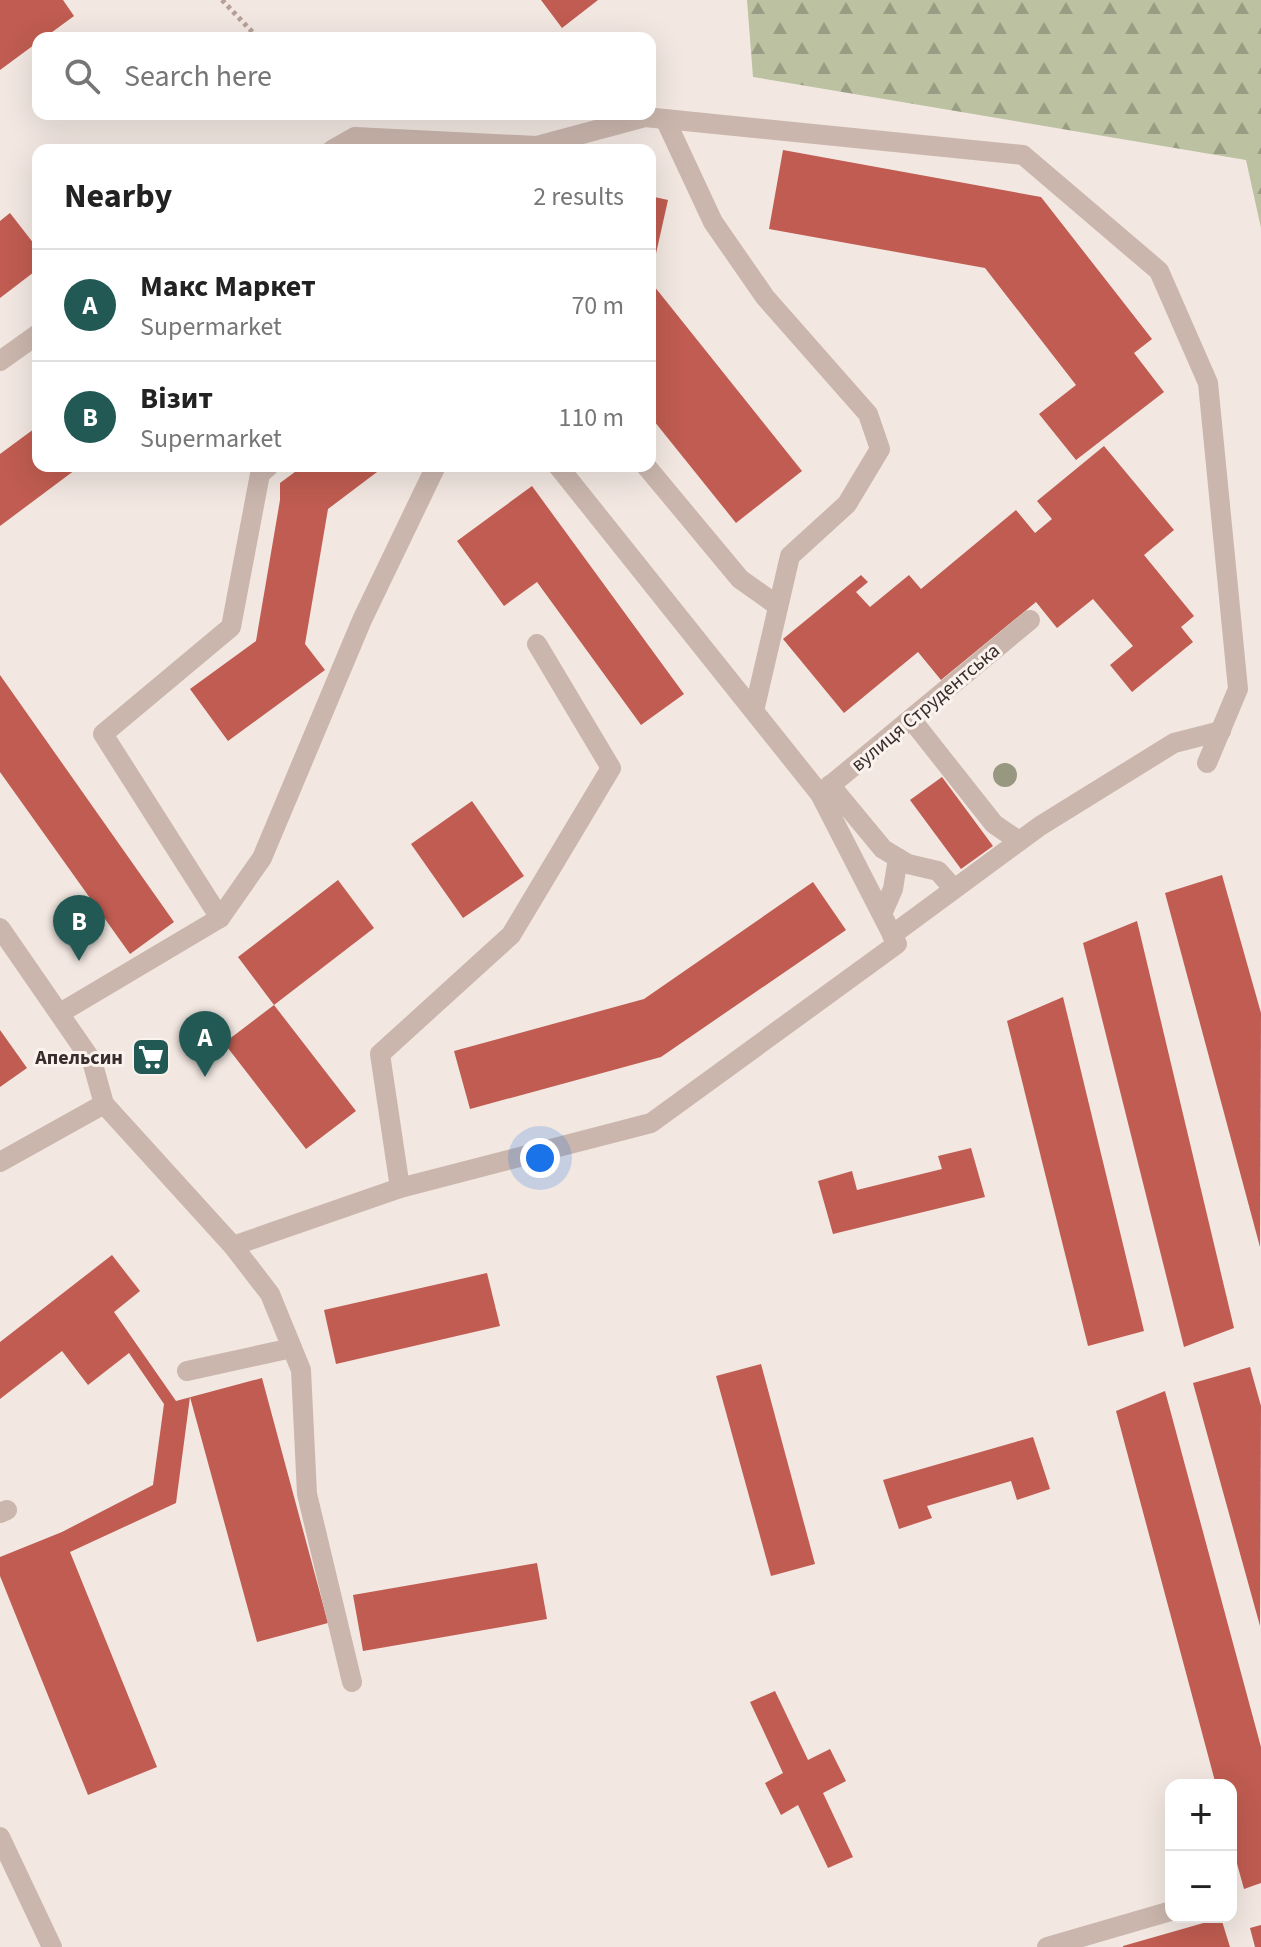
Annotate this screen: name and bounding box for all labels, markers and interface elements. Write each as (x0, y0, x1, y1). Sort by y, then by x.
search box (32, 32, 656, 120)
icon: search (60, 54, 104, 98)
text: Search here (124, 55, 272, 98)
text: Nearby (64, 172, 172, 221)
text: 2 results (533, 178, 624, 215)
text: Макс Маркет (140, 265, 316, 308)
text: A (83, 287, 97, 324)
text: 70 m (571, 287, 624, 324)
text: Supermarket (140, 308, 282, 345)
text: Візит (140, 377, 213, 420)
text: B (82, 399, 98, 436)
text: 110 m (558, 399, 624, 436)
text: Supermarket (140, 420, 282, 457)
street label: вулиця Струдентська (845, 637, 1006, 778)
pin: B (53, 895, 105, 961)
pin: A (179, 1011, 231, 1077)
supermarket icon: Апельсин (130, 1036, 172, 1078)
place label: Апельсин (34, 1044, 123, 1072)
your location (520, 1138, 560, 1178)
map controls (1165, 1779, 1237, 1923)
button: + (1165, 1779, 1237, 1851)
button: − (1165, 1851, 1237, 1923)

